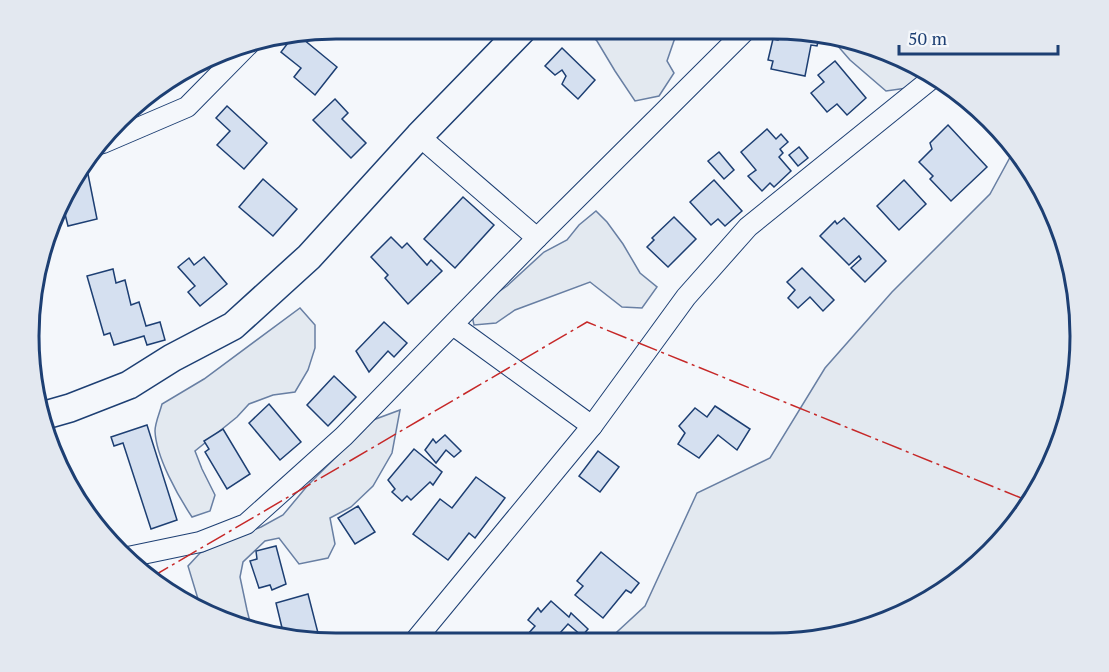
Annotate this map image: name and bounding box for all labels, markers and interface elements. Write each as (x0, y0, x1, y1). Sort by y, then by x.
scale bar (899, 18, 1058, 56)
text: 50 m (908, 26, 948, 50)

